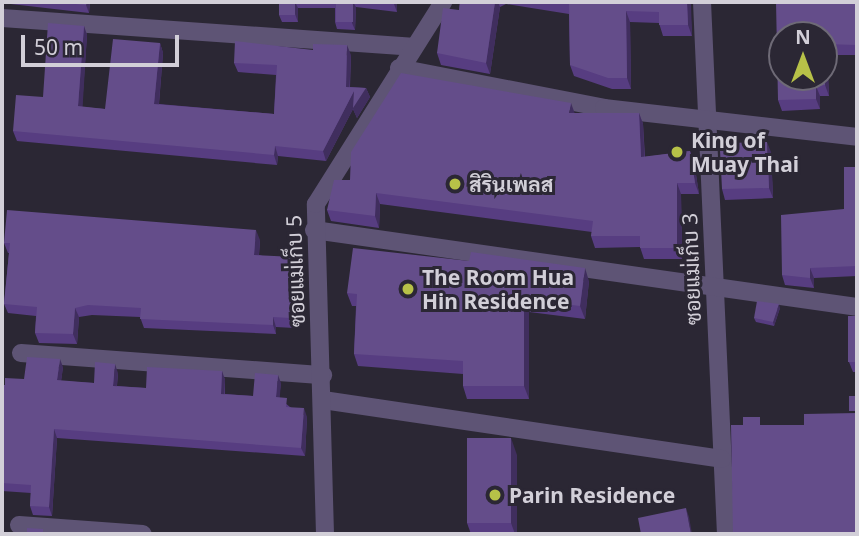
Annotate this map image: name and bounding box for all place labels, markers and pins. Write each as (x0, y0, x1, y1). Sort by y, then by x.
place label: King of Muay Thai (691, 127, 799, 177)
marker: King of Muay Thai (669, 144, 685, 160)
place label: สิรินเพลส (469, 171, 553, 197)
marker: สิรินเพลส (447, 176, 463, 192)
place label: The Room Hua Hin Residence (422, 264, 574, 314)
marker: The Room Hua Hin Residence (400, 281, 416, 297)
place label: Parin Residence (509, 482, 675, 508)
marker: Parin Residence (487, 487, 503, 503)

